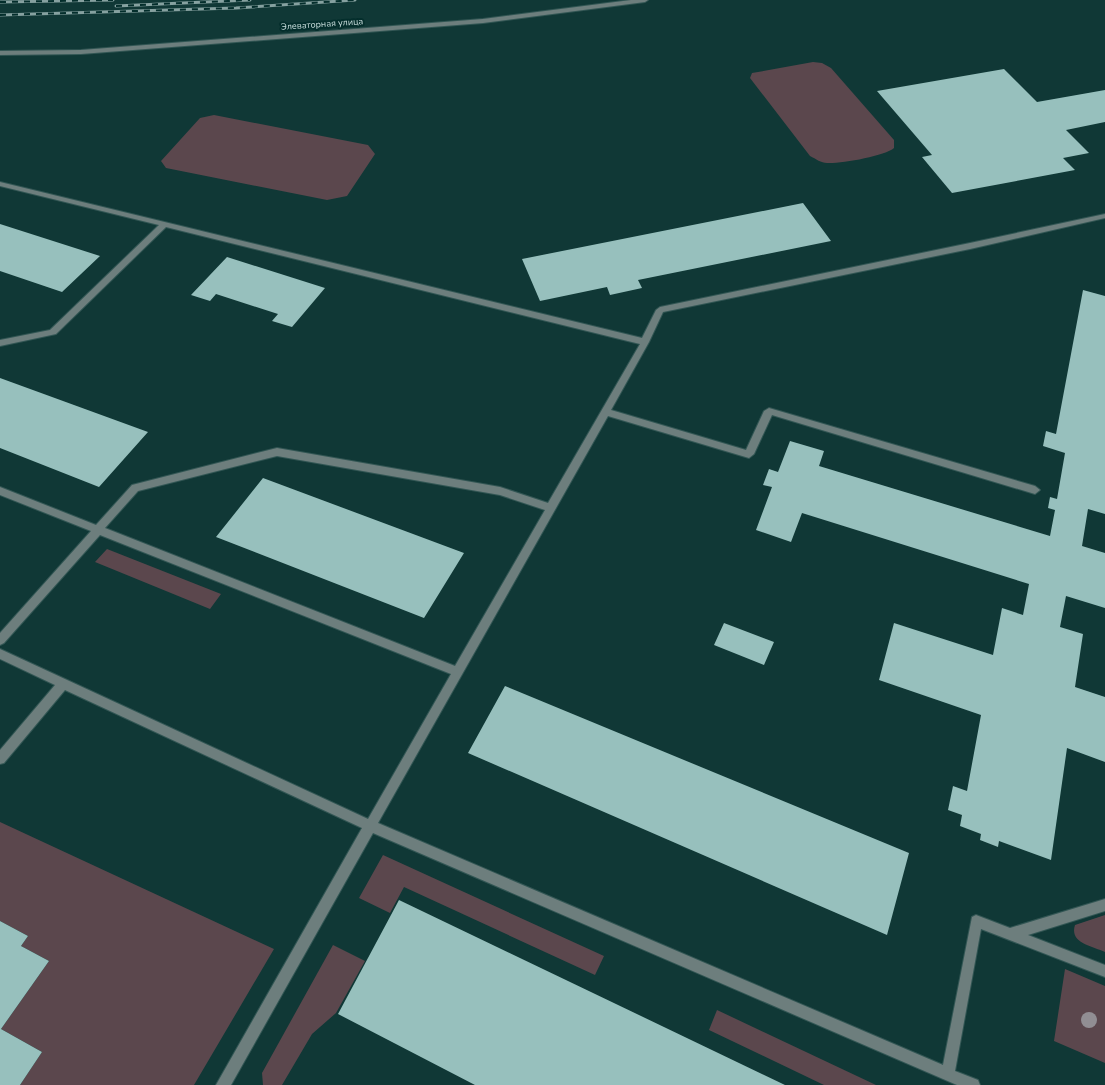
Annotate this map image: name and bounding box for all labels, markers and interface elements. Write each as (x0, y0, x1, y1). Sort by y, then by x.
street label: Элеваторная улица (280, 15, 364, 33)

